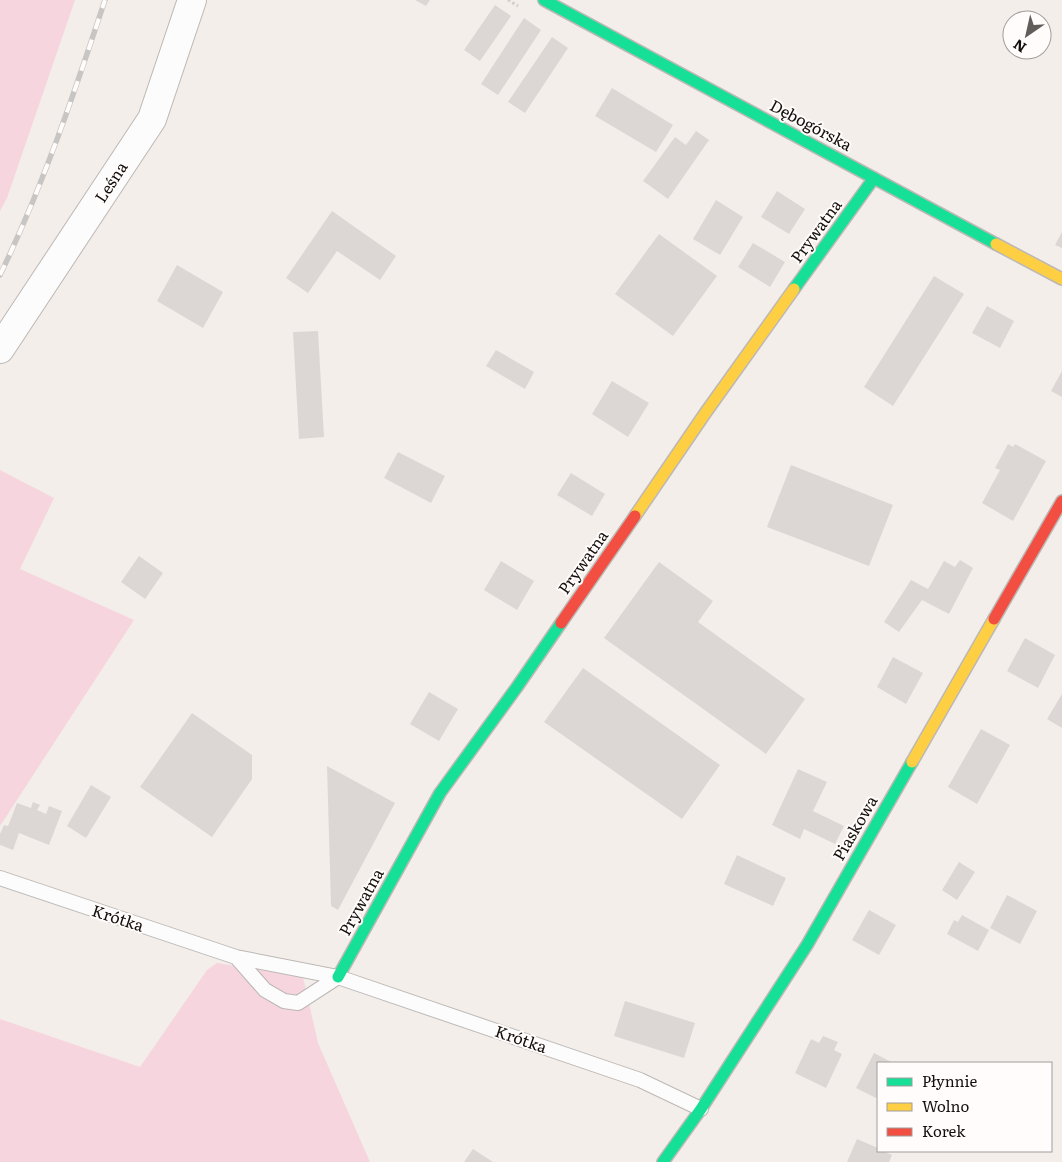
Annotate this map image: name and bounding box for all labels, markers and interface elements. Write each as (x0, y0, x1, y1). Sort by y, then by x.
north arrow (1002, 10, 1052, 60)
text: N (1009, 35, 1030, 58)
street label: Dębogórska (766, 92, 857, 156)
street label: Leśna (88, 156, 133, 207)
street label: Prywatna (784, 193, 847, 267)
street label: Prywatna (551, 524, 613, 598)
street label: Piaskowa (826, 790, 883, 865)
street label: Prywatna (332, 863, 389, 939)
street label: Krótka (89, 897, 148, 937)
street label: Krótka (492, 1018, 551, 1058)
legend (877, 1062, 1052, 1152)
text: Płynnie (922, 1069, 977, 1092)
text: Wolno (922, 1094, 969, 1117)
text: Korek (922, 1119, 966, 1142)

